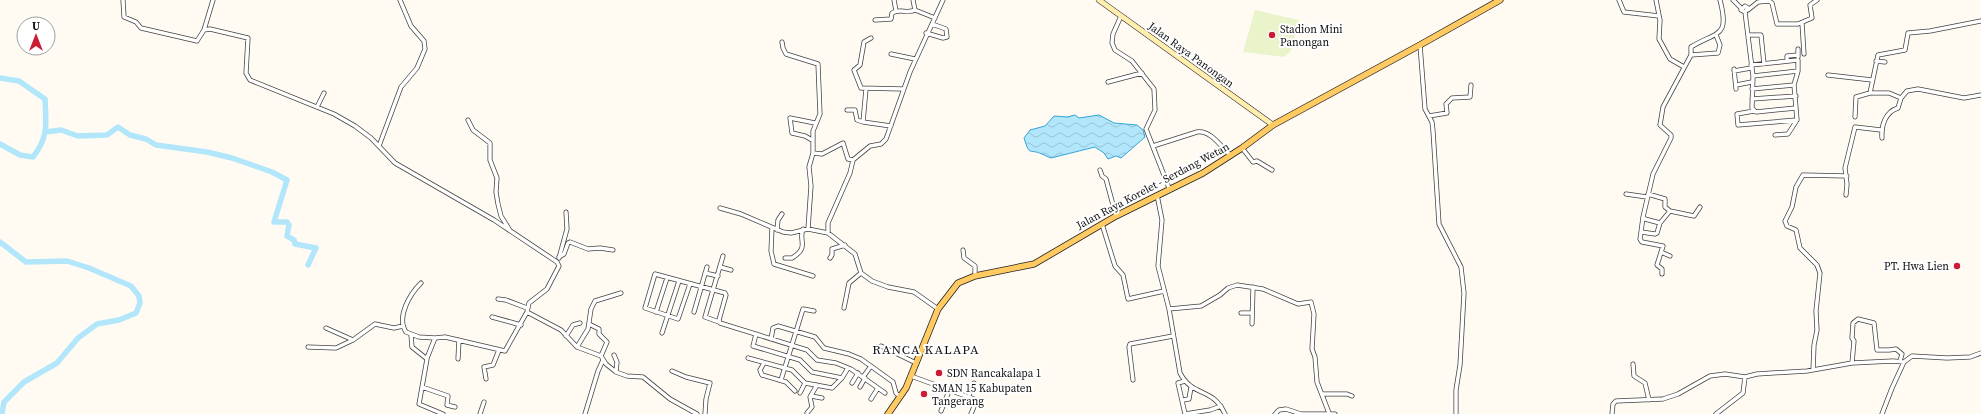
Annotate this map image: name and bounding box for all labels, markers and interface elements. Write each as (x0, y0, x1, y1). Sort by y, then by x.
north arrow (16, 16, 56, 56)
street label: Jalan Raya Panongan (1144, 18, 1237, 91)
text: U (32, 19, 40, 34)
place label: Stadion Mini Panongan (1280, 22, 1343, 50)
marker: Stadion Mini Panongan (1267, 30, 1277, 40)
street label: Jalan Raya Korelet - Serdang Wetan (1073, 139, 1232, 233)
place label: PT. Hwa Lien (1884, 259, 1949, 274)
marker: PT. Hwa Lien (1952, 261, 1962, 271)
district label: RANCA KALAPA (872, 341, 980, 358)
place label: SDN Rancakalapa 1 (947, 366, 1041, 381)
marker: SDN Rancakalapa 1 (934, 368, 944, 378)
place label: SMAN 15 Kabupaten Tangerang (932, 381, 1032, 409)
marker: SMAN 15 Kabupaten Tangerang (919, 389, 929, 399)

